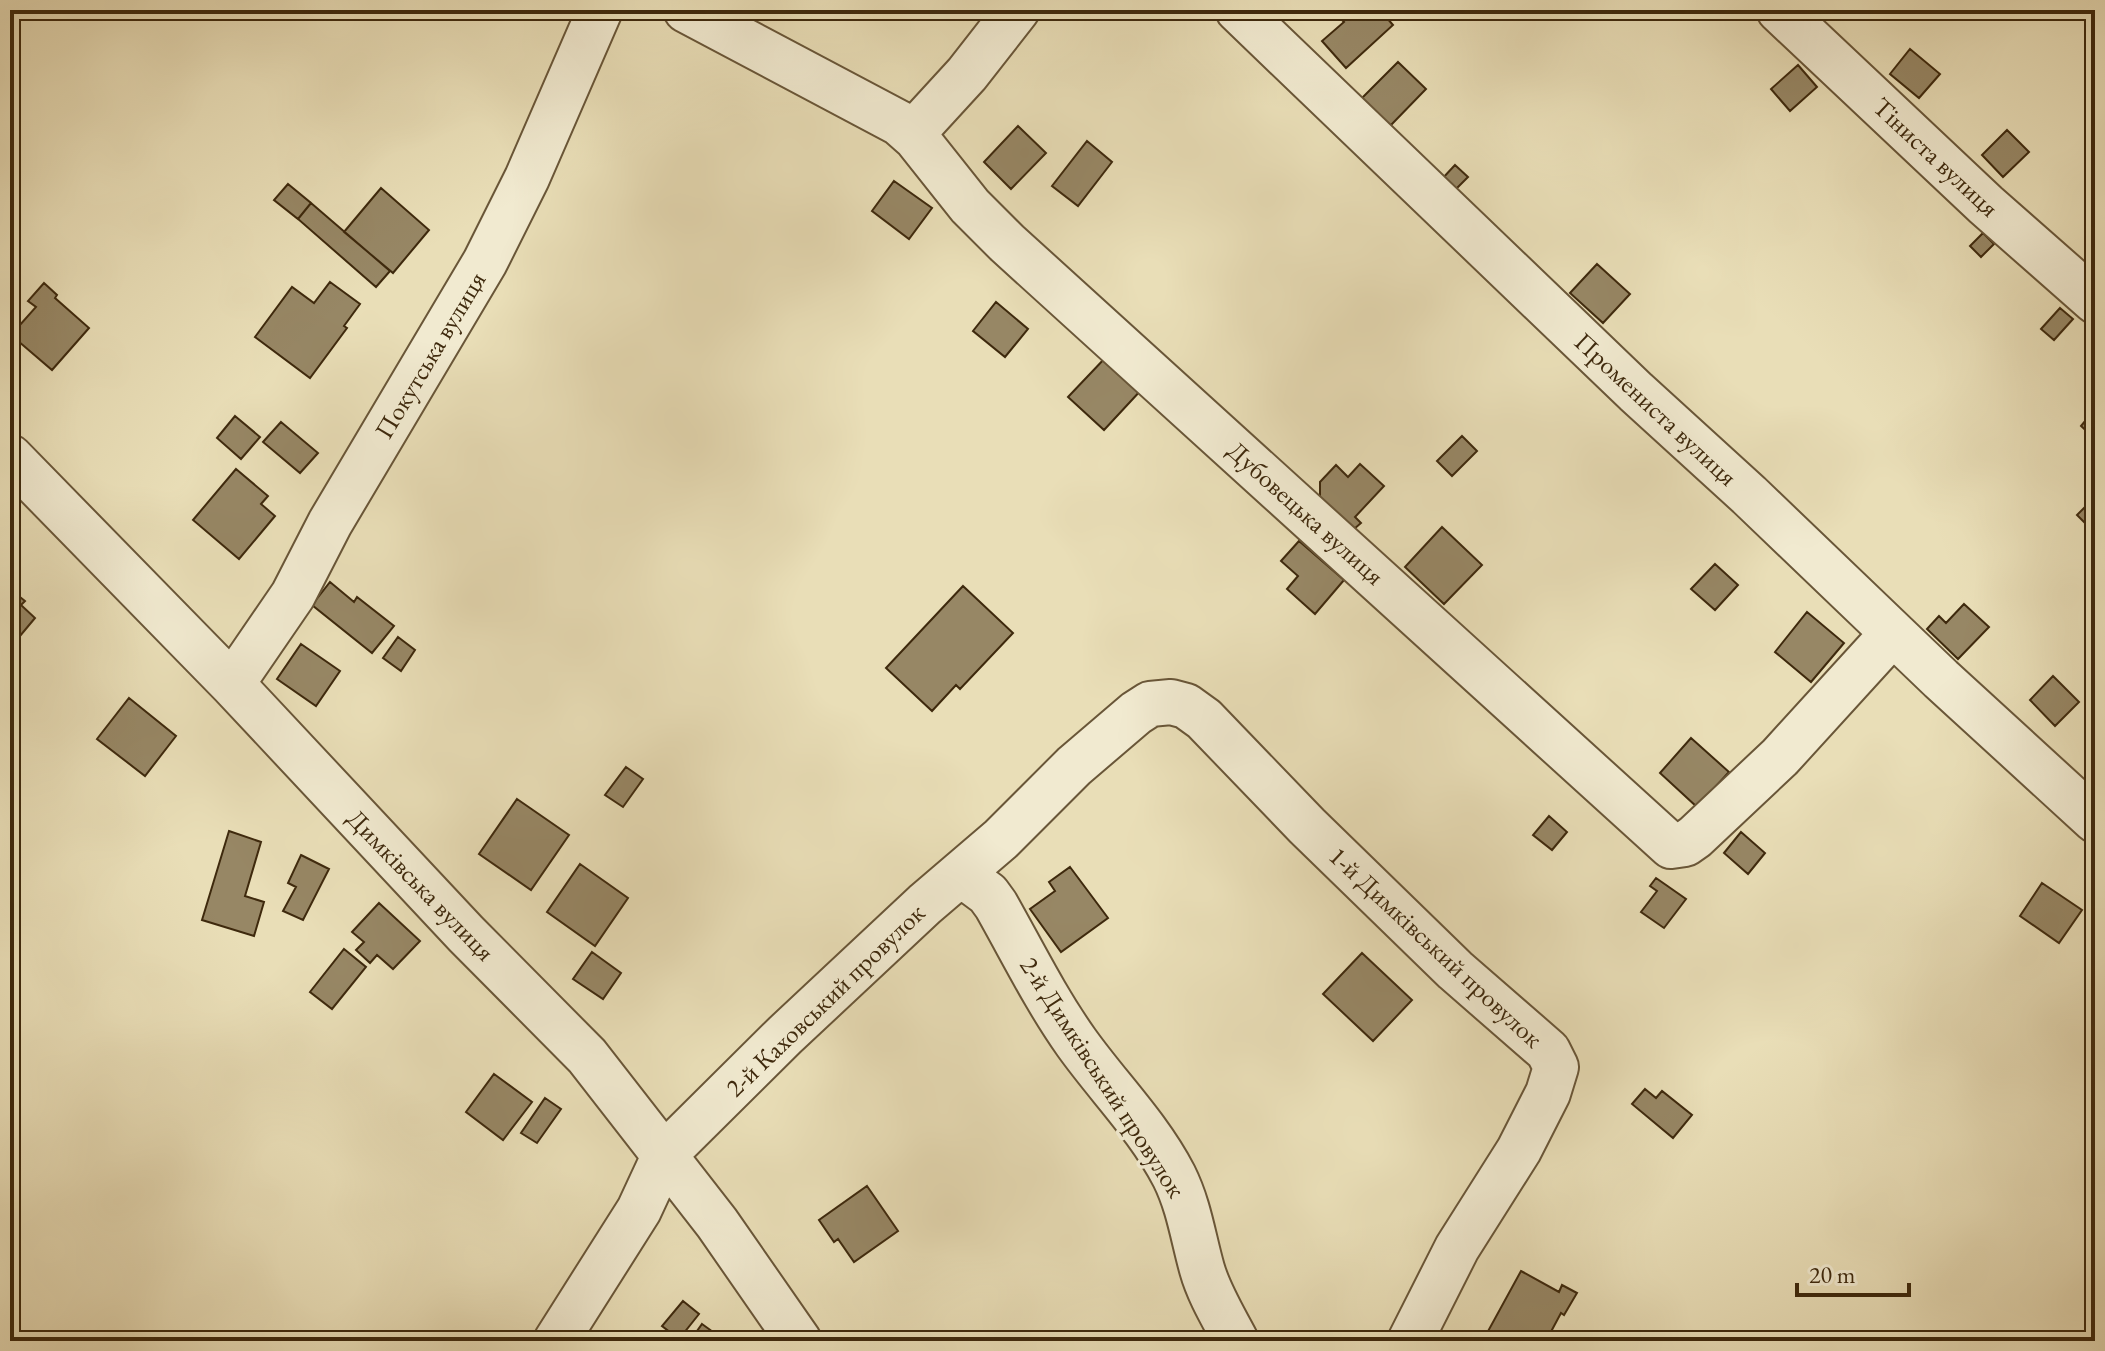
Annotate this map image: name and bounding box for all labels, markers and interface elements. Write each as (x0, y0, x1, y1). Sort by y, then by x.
street label: Тіниста вулиця (1866, 90, 2006, 224)
street label: Покутська вулиця (367, 265, 493, 445)
street label: Промениста вулиця (1567, 325, 1745, 493)
street label: Дубовецька вулиця (1220, 434, 1392, 592)
street label: Димківська вулиця (340, 802, 502, 968)
street label: 1-й Димківський провулок (1322, 839, 1551, 1056)
street label: 2-й Каховський провулок (718, 895, 932, 1104)
street label: 2-й Димківський провулок (1012, 950, 1194, 1204)
scale bar (1797, 1247, 1909, 1297)
text: 20 m (1809, 1259, 1856, 1290)

